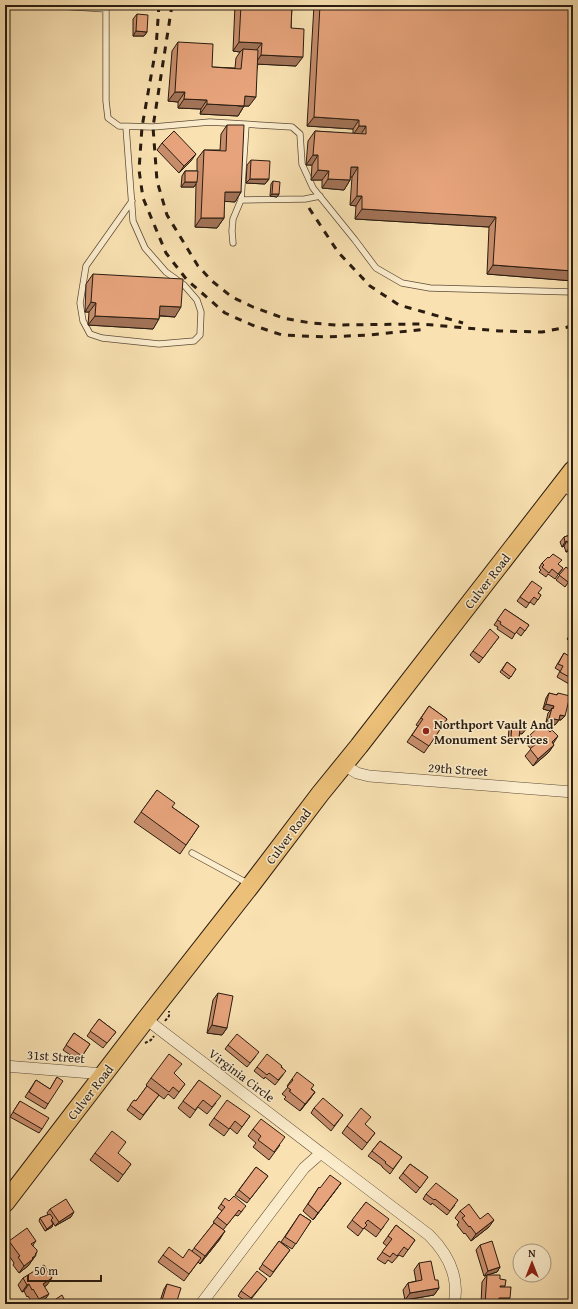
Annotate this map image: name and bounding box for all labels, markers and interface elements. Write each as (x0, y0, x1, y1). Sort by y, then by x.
street label: Culver Road (460, 550, 515, 613)
place label: Northport Vault And Monument Services (434, 715, 554, 749)
marker: Northport Vault And Monument Services (421, 726, 431, 736)
street label: 29th Street (427, 758, 489, 781)
street label: Culver Road (261, 804, 316, 868)
street label: Virginia Circle (205, 1044, 279, 1107)
street label: 31st Street (26, 1045, 86, 1068)
street label: Culver Road (63, 1061, 118, 1124)
north arrow (512, 1243, 552, 1283)
text: N (528, 1245, 536, 1261)
scale bar (28, 1257, 101, 1283)
text: 50 m (34, 1262, 58, 1279)

